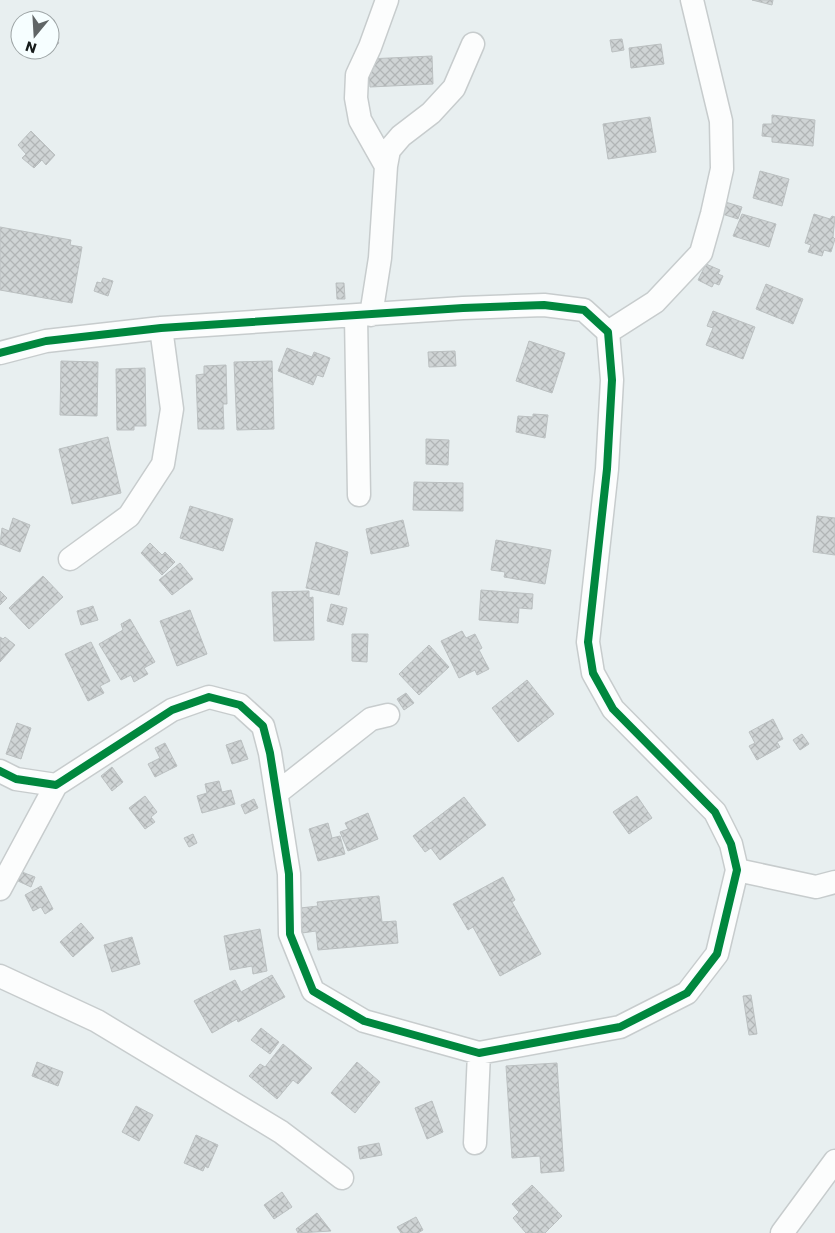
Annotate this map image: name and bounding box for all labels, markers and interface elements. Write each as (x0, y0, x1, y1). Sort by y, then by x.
north arrow (10, 10, 60, 60)
text: N (23, 36, 39, 59)

